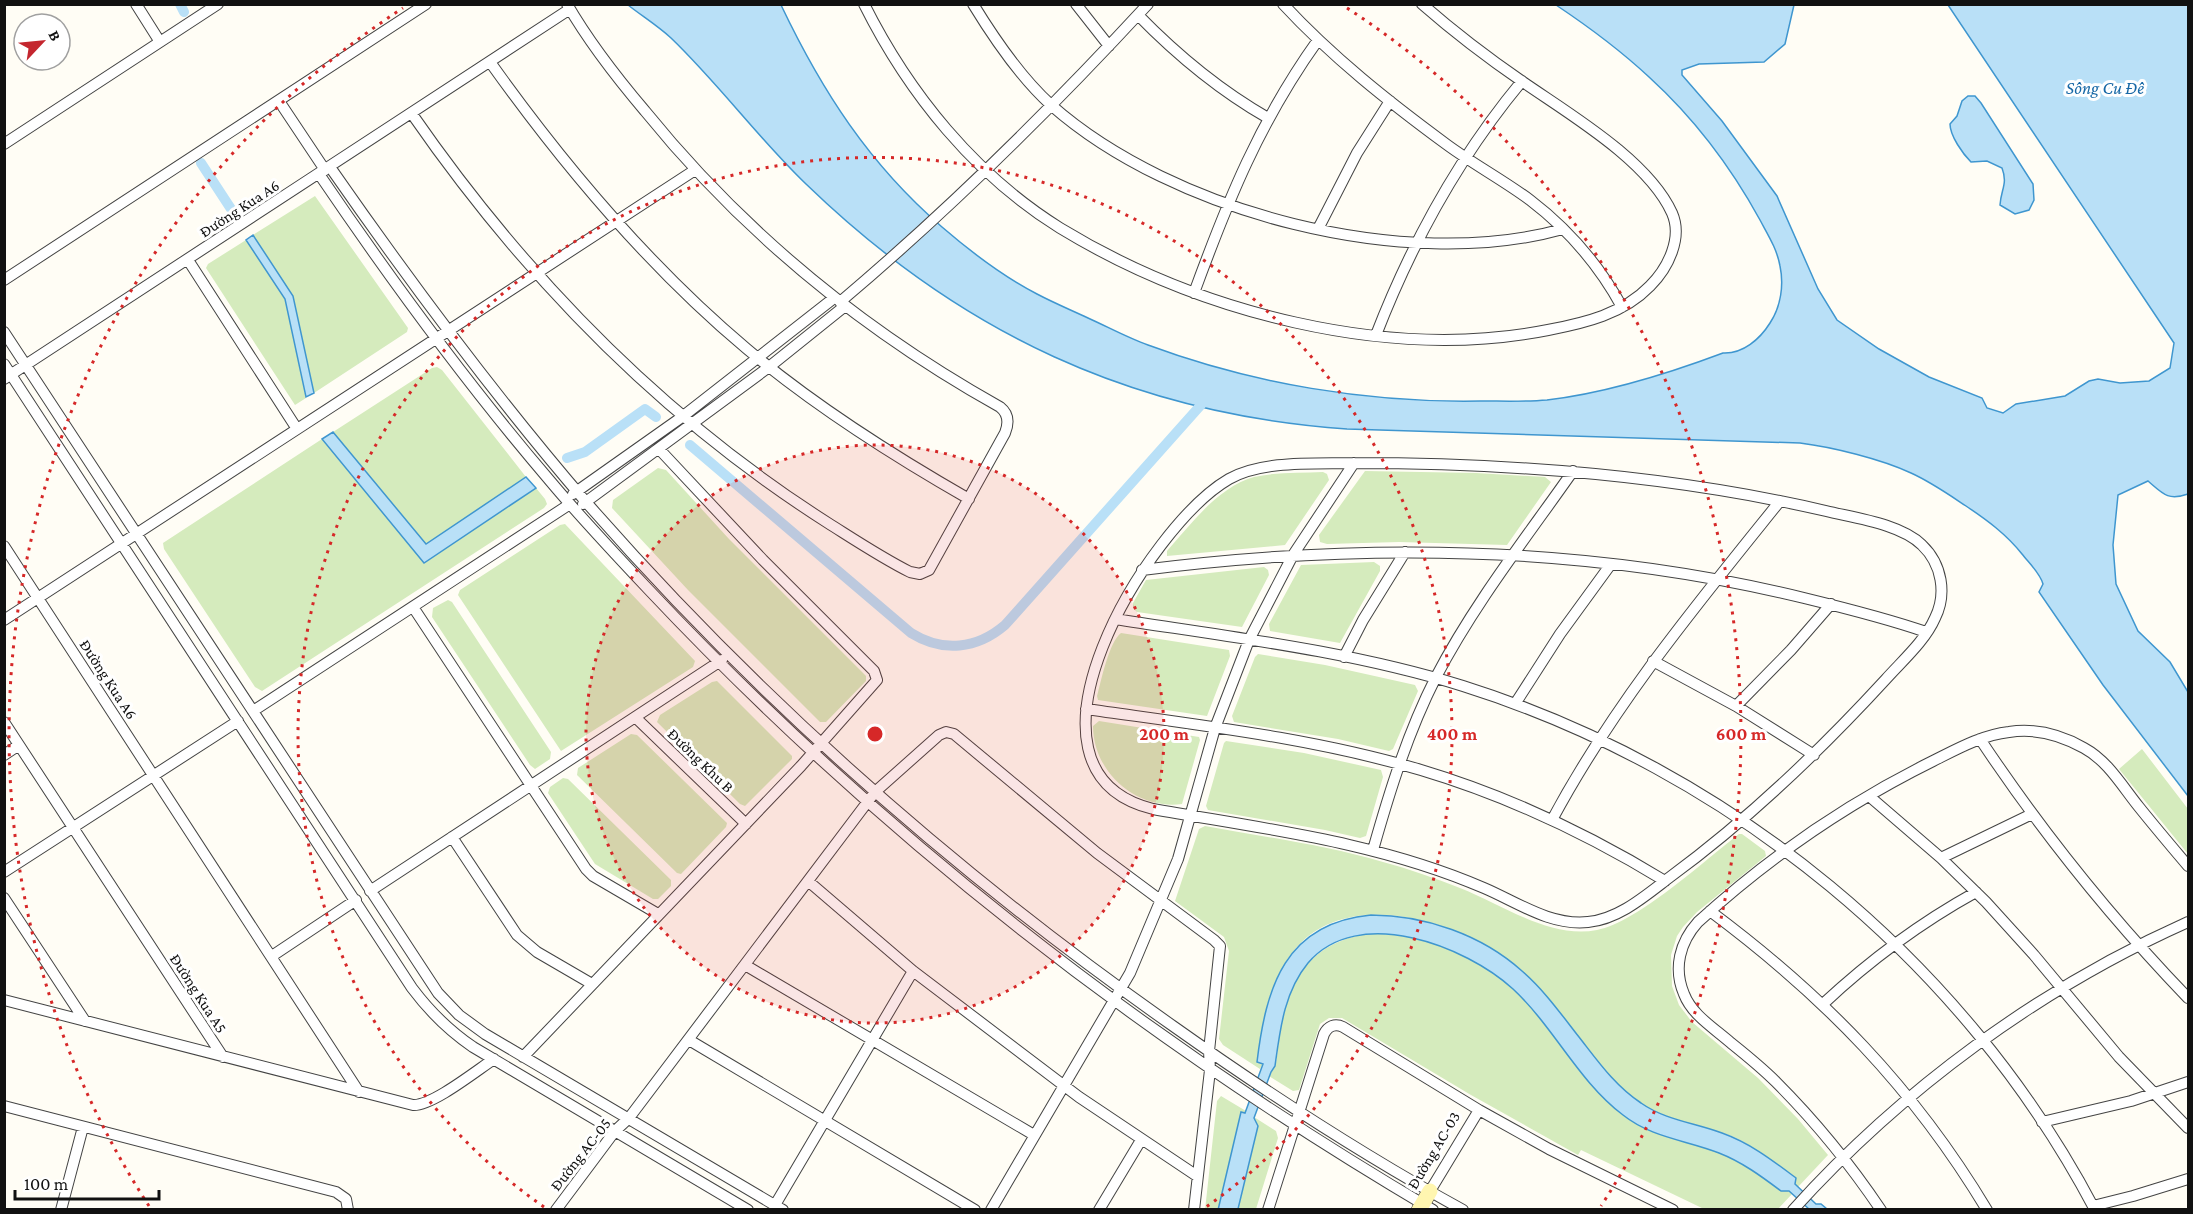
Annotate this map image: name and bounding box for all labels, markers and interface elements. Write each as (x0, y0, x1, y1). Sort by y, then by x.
north arrow (12, 12, 72, 72)
text: B (45, 28, 65, 44)
water label: Sông Cu Đê (2066, 78, 2145, 98)
street label: Đường Kua A6 (196, 176, 283, 241)
street label: Đường Kua A6 (76, 636, 141, 723)
centre of rings (865, 724, 885, 744)
text: 200 m (1139, 724, 1190, 744)
text: 400 m (1427, 724, 1478, 744)
text: 600 m (1716, 724, 1767, 744)
street label: Đường Khu B (664, 725, 737, 797)
street label: Đường Kua A5 (166, 951, 230, 1037)
street label: Đường AC-03 (1404, 1109, 1464, 1193)
street label: Đường AC-05 (547, 1115, 615, 1195)
scale bar (15, 1163, 159, 1201)
text: 100 m (24, 1174, 69, 1194)

